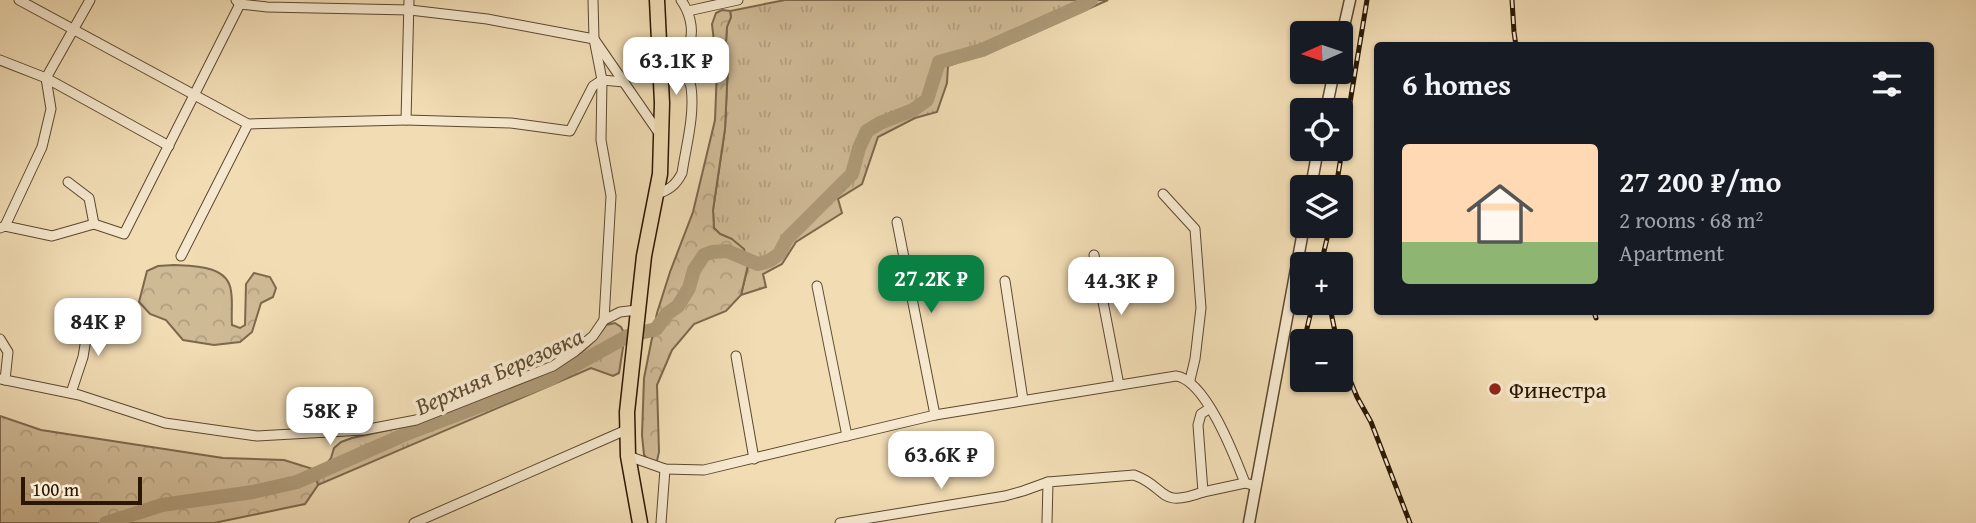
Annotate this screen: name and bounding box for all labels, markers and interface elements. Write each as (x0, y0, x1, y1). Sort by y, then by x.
north arrow (1290, 21, 1353, 84)
map controls (1290, 21, 1353, 392)
pin: 63.1K ₽ (611, 38, 741, 97)
text: 63.1K ₽ (639, 43, 713, 76)
text: 6 homes (1402, 62, 1511, 106)
icon: filters (1868, 65, 1906, 103)
button: locate (1290, 98, 1353, 161)
text: 27 200 ₽/mo (1619, 159, 1782, 203)
icon: home (1458, 172, 1542, 256)
button: layers (1290, 175, 1353, 238)
text: 2 rooms · 68 m² (1619, 203, 1763, 236)
text: Apartment (1619, 236, 1724, 269)
button: + (1290, 252, 1353, 315)
pin: 27.2K ₽ (866, 256, 996, 315)
pin: 44.3K ₽ (1056, 258, 1186, 317)
text: 27.2K ₽ (894, 261, 968, 294)
text: 44.3K ₽ (1084, 263, 1158, 296)
pin: 84K ₽ (49, 298, 147, 358)
text: 84K ₽ (70, 304, 126, 337)
water label: Верхняя Березовка (409, 318, 588, 424)
button: − (1290, 329, 1353, 392)
place label: Финестра (1509, 373, 1606, 406)
marker: Финестра (1487, 381, 1503, 397)
pin: 58K ₽ (281, 388, 379, 447)
text: 58K ₽ (302, 393, 358, 426)
pin: 63.6K ₽ (876, 432, 1006, 491)
text: 63.6K ₽ (904, 437, 978, 470)
scale bar (21, 474, 142, 506)
text: 100 m (32, 475, 79, 503)

